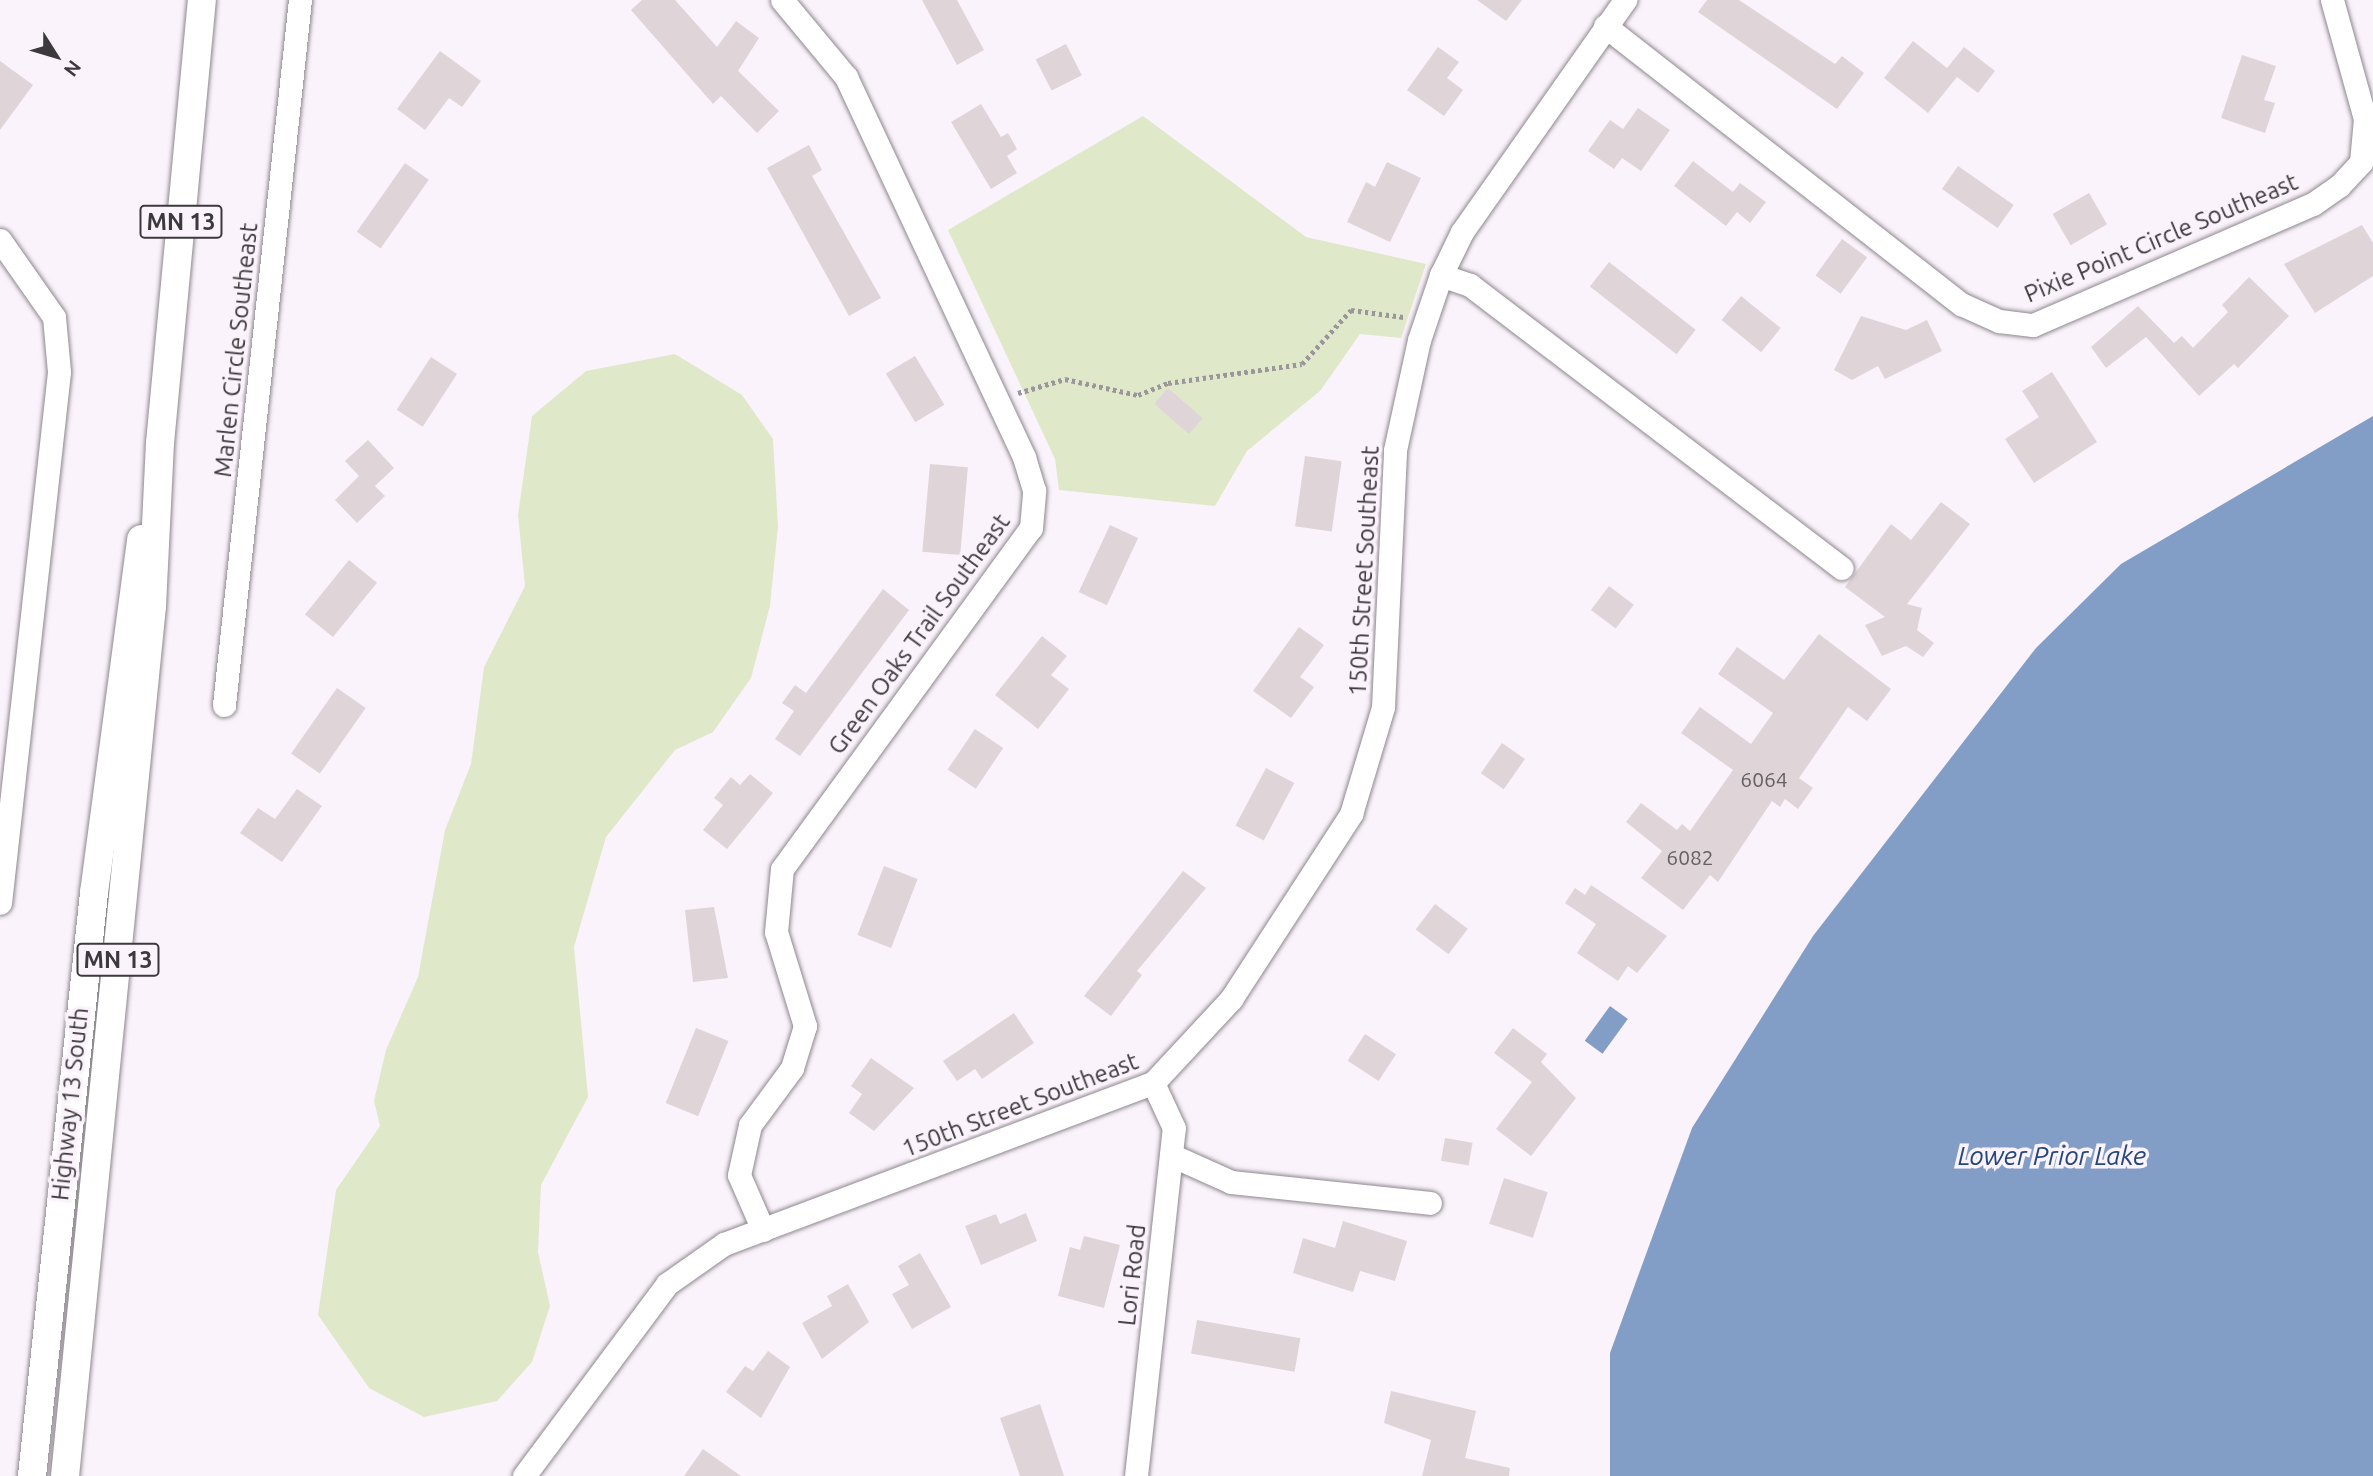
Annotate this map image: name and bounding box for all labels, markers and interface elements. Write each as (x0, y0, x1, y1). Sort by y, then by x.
north arrow (21, 21, 91, 91)
text: N (60, 56, 86, 81)
street label: Pixie Point Circle Southeast (2020, 167, 2302, 309)
road number: MN 13 (139, 202, 223, 242)
street label: Marlen Circle Southeast (208, 221, 264, 479)
street label: 150th Street Southeast (1343, 445, 1385, 697)
street label: Green Oaks Trail Southeast (822, 508, 1016, 760)
house number: 6064 (1740, 766, 1788, 792)
house number: 6082 (1666, 844, 1714, 870)
road number: MN 13 (76, 940, 160, 979)
street label: Highway 13 South (46, 1006, 94, 1202)
street label: 150th Street Southeast (898, 1047, 1142, 1163)
water label: Lower Prior Lake (1958, 1140, 2146, 1172)
street label: Lori Road (1112, 1223, 1152, 1327)

